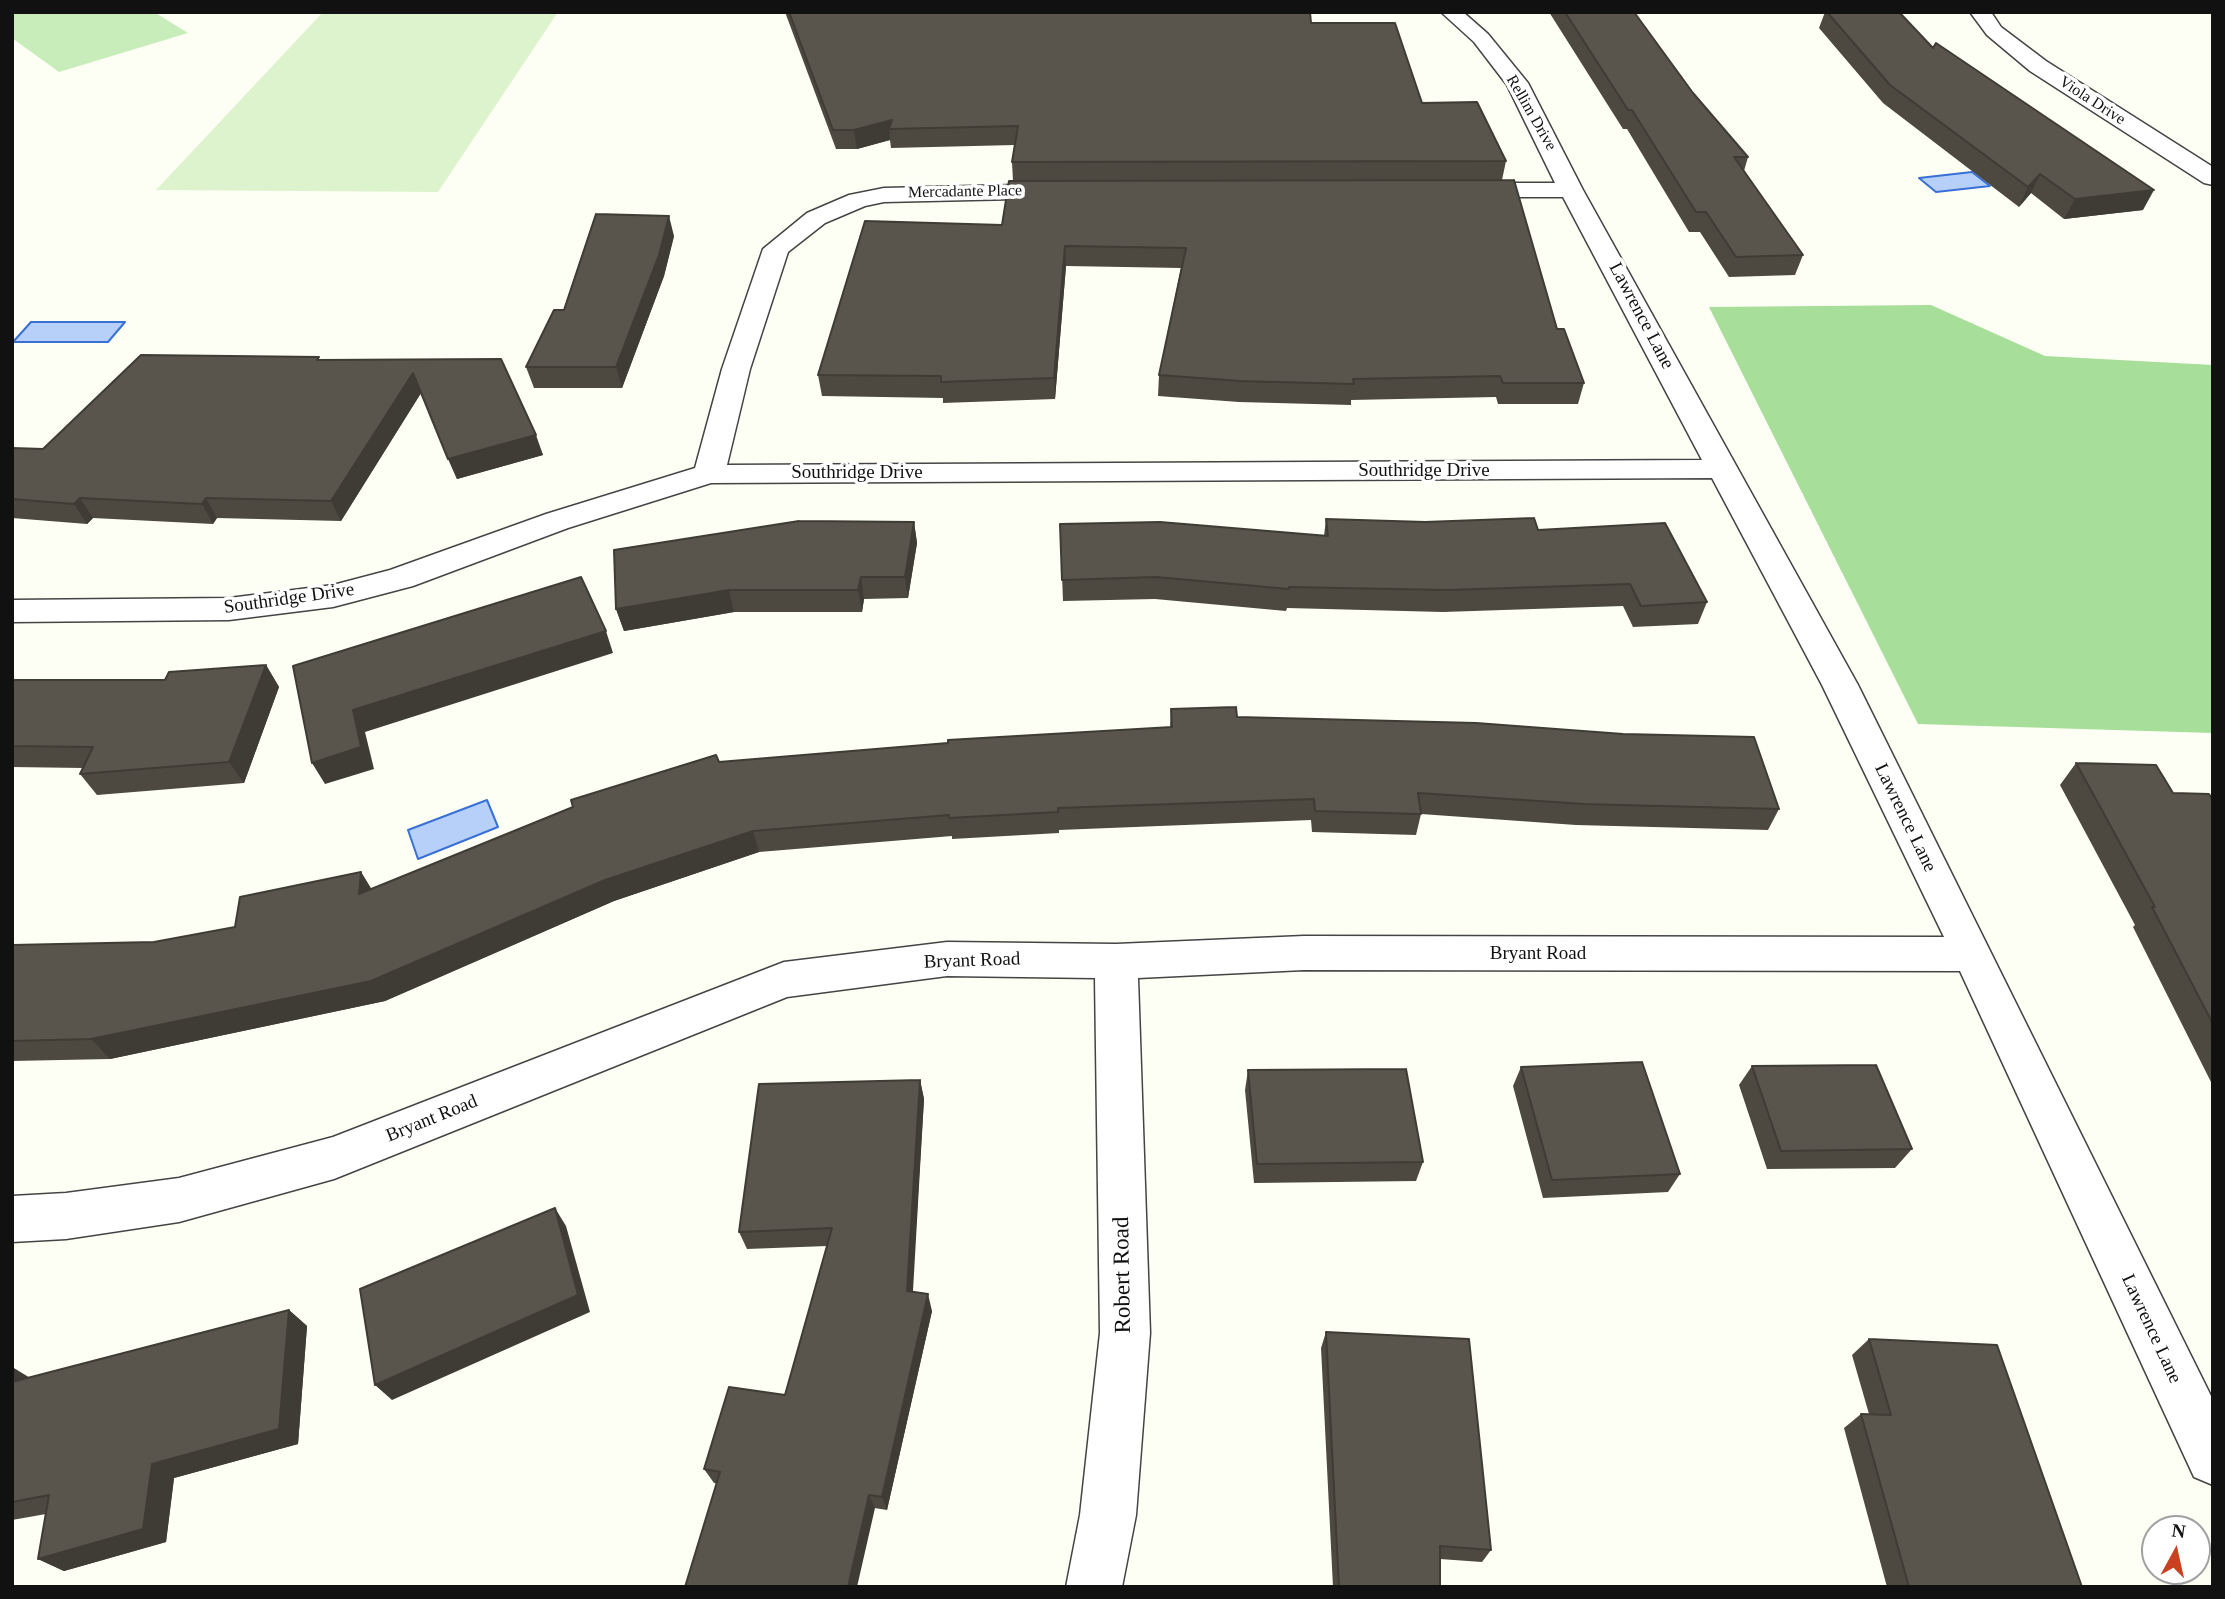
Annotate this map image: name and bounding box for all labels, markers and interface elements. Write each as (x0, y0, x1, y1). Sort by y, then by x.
street label: Rellim Drive (1502, 72, 1560, 154)
street label: Viola Drive (2055, 73, 2129, 129)
street label: Mercadante Place (908, 181, 1022, 203)
street label: Lawrence Lane (1603, 259, 1679, 373)
street label: Southridge Drive (1358, 460, 1490, 482)
street label: Southridge Drive (791, 462, 923, 484)
street label: Southridge Drive (222, 579, 356, 619)
street label: Lawrence Lane (1869, 760, 1941, 876)
street label: Bryant Road (1490, 943, 1586, 965)
street label: Bryant Road (923, 948, 1021, 974)
street label: Bryant Road (383, 1090, 481, 1148)
street label: Robert Road (1108, 1216, 1138, 1334)
street label: Lawrence Lane (2116, 1271, 2186, 1387)
north arrow (2141, 1515, 2211, 1585)
text: N (2170, 1519, 2187, 1542)

